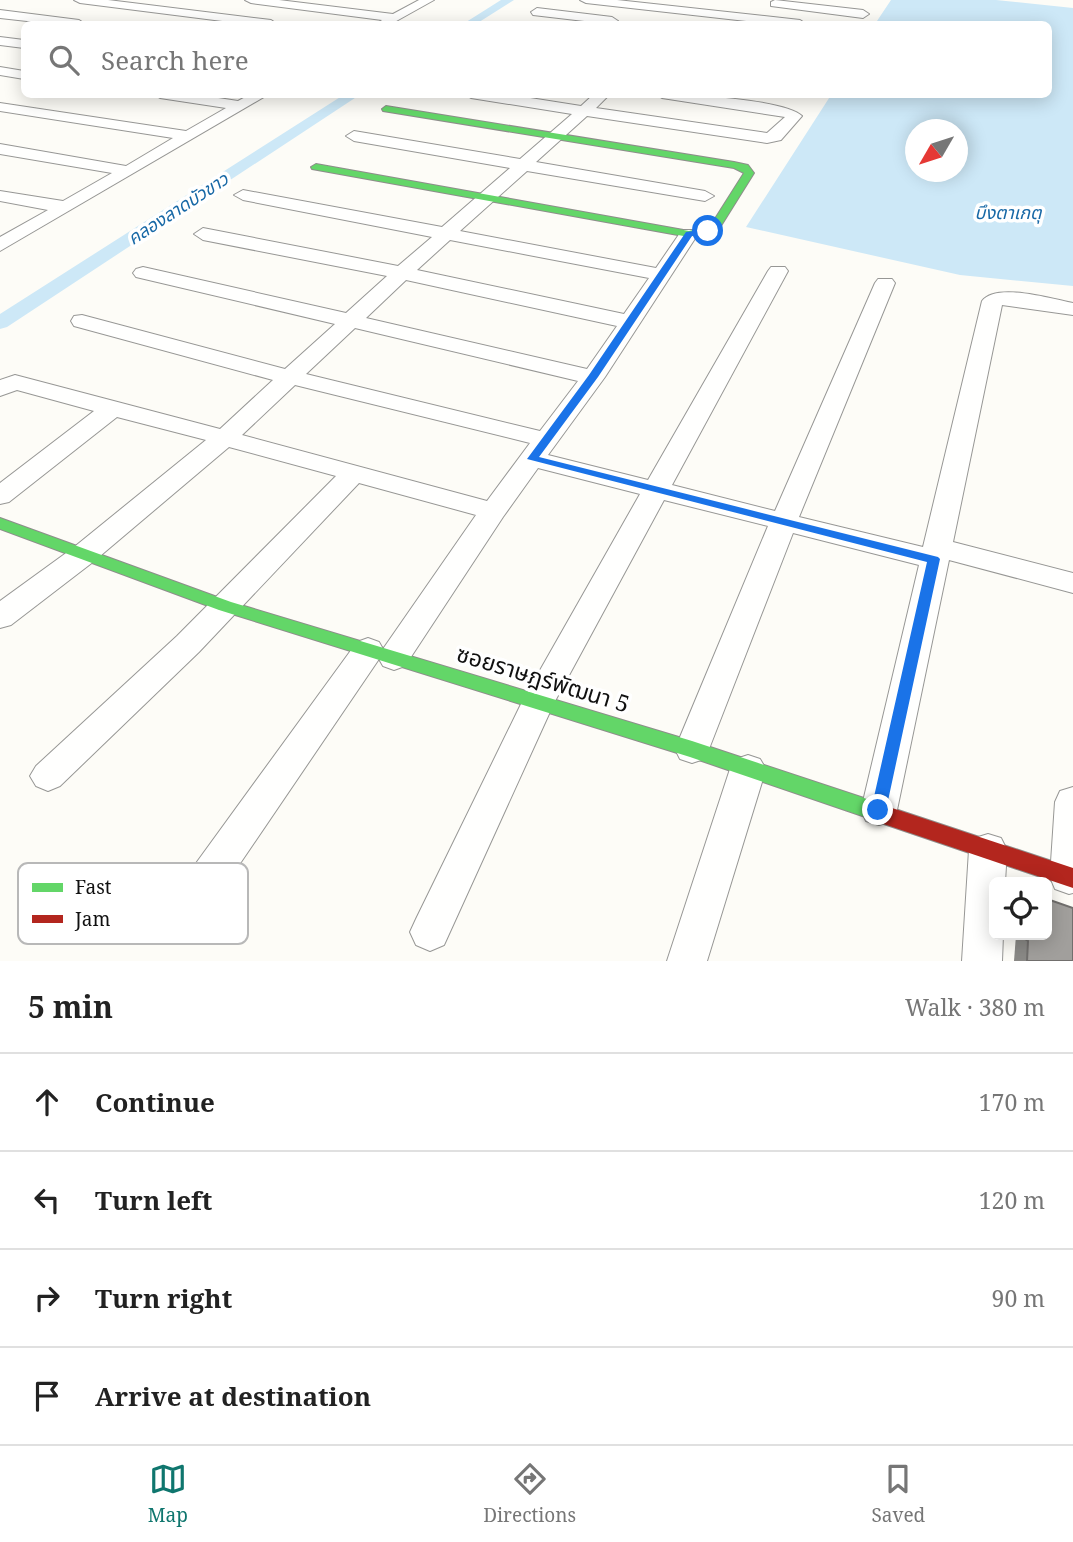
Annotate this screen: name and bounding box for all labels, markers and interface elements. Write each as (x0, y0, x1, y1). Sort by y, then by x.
search box (21, 21, 1052, 98)
icon: search (45, 41, 83, 79)
text: Search here (101, 42, 249, 78)
north arrow (905, 119, 968, 182)
water label: คลองลาดบัวขาว (122, 166, 233, 250)
water label: บึงตาเกตุ (975, 200, 1043, 224)
route start (692, 215, 723, 246)
street label: ซอยราษฎร์พัฒนา 5 (453, 637, 634, 720)
route end (862, 794, 893, 825)
legend (18, 863, 248, 944)
text: Fast (75, 874, 112, 900)
map controls (989, 877, 1052, 940)
button: locate (989, 877, 1052, 940)
text: Jam (74, 906, 110, 932)
text: 5 min (28, 986, 113, 1027)
text: Walk · 380 m (905, 991, 1045, 1023)
icon: ahead (28, 1083, 66, 1121)
text: Continue (95, 1084, 215, 1120)
text: 170 m (979, 1086, 1045, 1118)
icon: left (28, 1181, 66, 1219)
text: Turn left (95, 1182, 212, 1218)
text: 120 m (979, 1184, 1045, 1216)
icon: right (28, 1279, 66, 1317)
text: Turn right (95, 1280, 232, 1316)
text: 90 m (992, 1282, 1045, 1314)
icon: arrive (28, 1377, 66, 1415)
text: Arrive at destination (95, 1378, 371, 1414)
tab: Map (148, 1460, 188, 1528)
tab: Directions (483, 1460, 576, 1528)
tab: Saved (871, 1460, 925, 1528)

